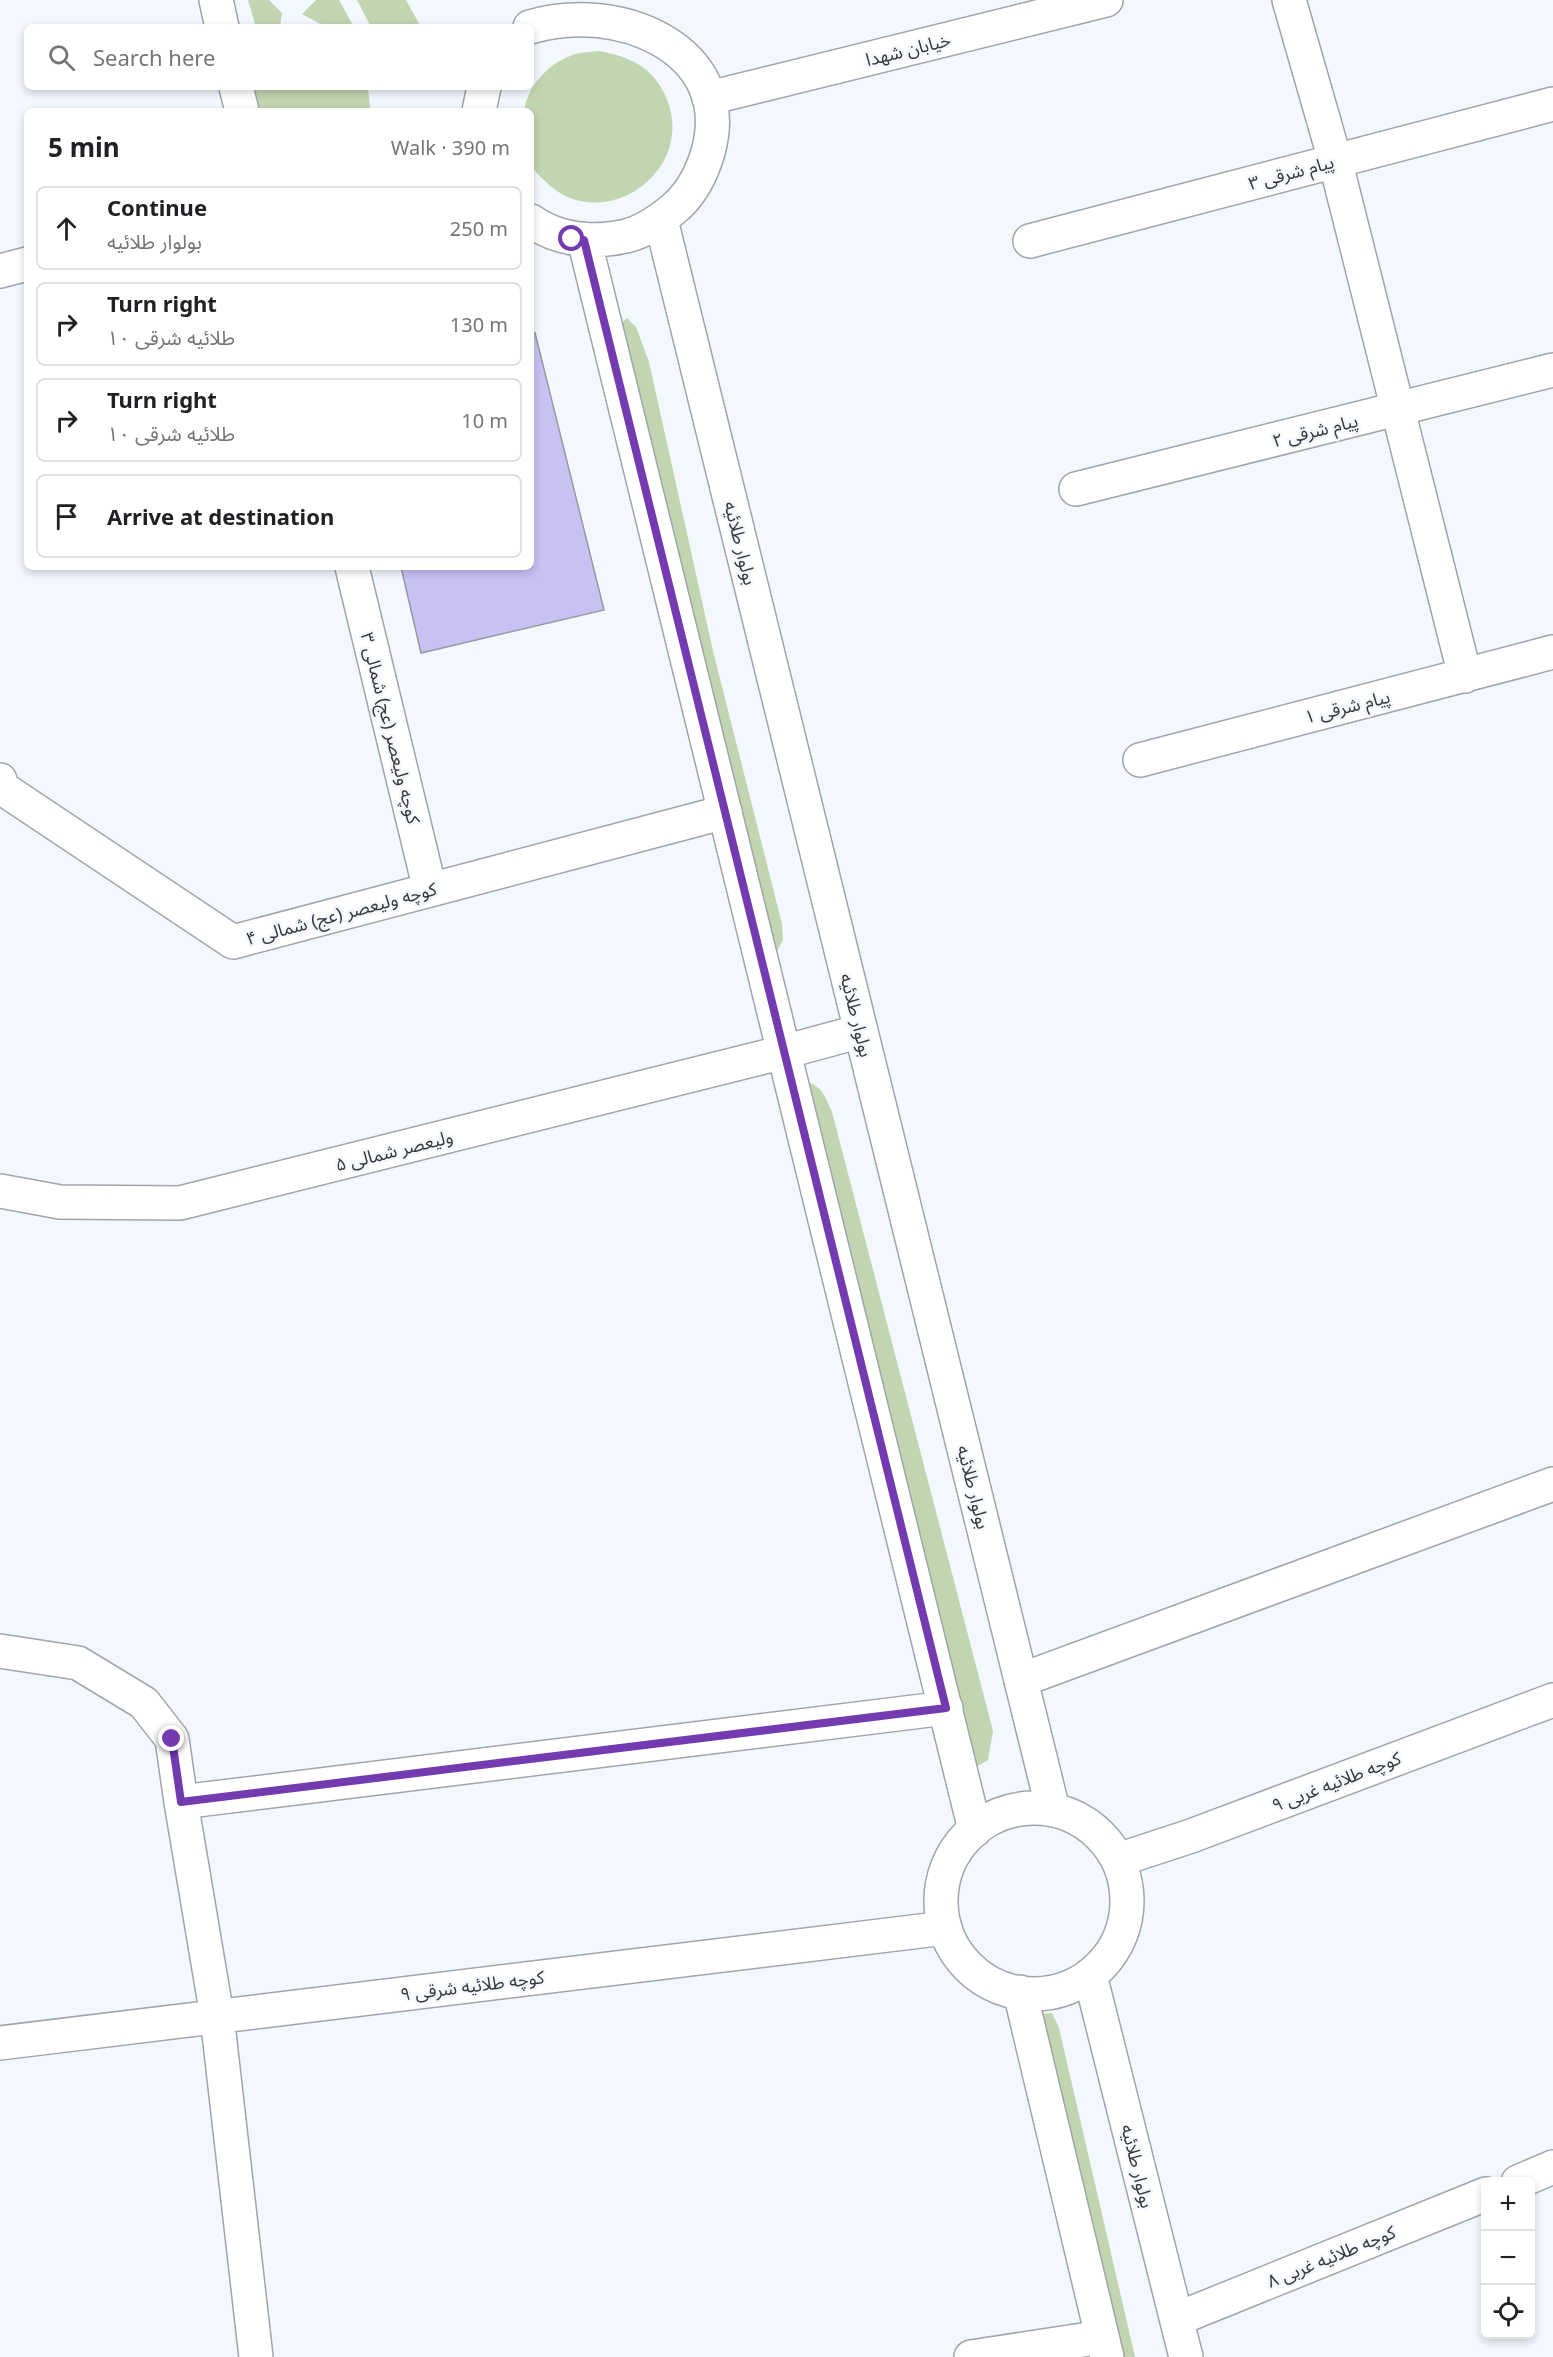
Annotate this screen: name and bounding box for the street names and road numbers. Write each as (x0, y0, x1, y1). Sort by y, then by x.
street label: خیابان شهدا (863, 27, 953, 71)
street label: پیام شرقی ۳ (1246, 149, 1337, 198)
street label: پیام شرقی ۲ (1270, 408, 1361, 455)
street label: بولوار طلائیه (719, 499, 763, 587)
street label: کوچه ولیعصر (عج) شمالی ۳ (354, 630, 427, 827)
street label: پیام شرقی ۱ (1302, 684, 1393, 731)
street label: کوچه ولیعصر (عج) شمالی ۴ (243, 876, 440, 952)
street label: بولوار طلائیه (835, 971, 879, 1059)
street label: ولیعصر شمالی ۵ (333, 1124, 455, 1176)
street label: بولوار طلائیه (952, 1443, 996, 1531)
street label: کوچه طلائیه غربی ۹ (1268, 1745, 1405, 1817)
street label: کوچه طلائیه شرقی ۹ (399, 1964, 546, 2006)
street label: بولوار طلائیه (1116, 2122, 1160, 2210)
street label: کوچه طلائیه غربی ۸ (1263, 2219, 1399, 2293)

